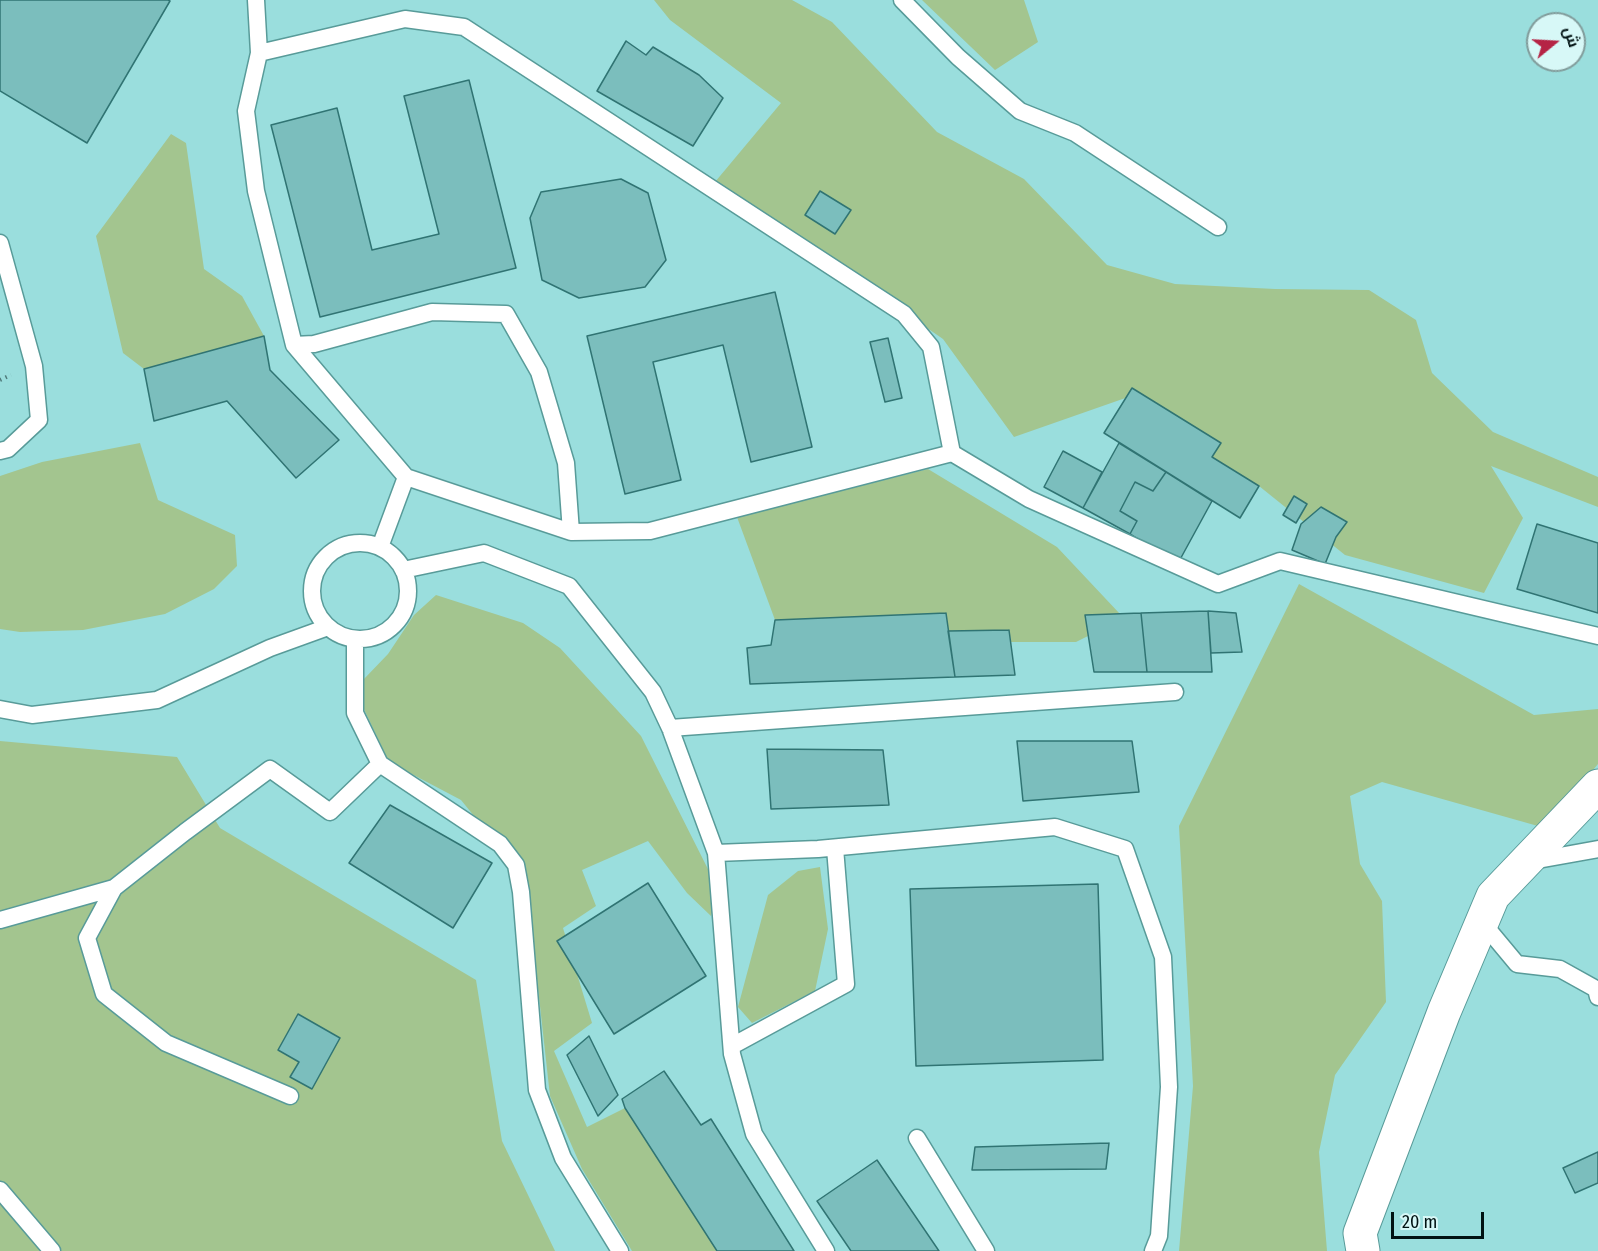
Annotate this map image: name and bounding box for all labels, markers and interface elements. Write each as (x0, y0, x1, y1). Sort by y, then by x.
north arrow (1526, 12, 1586, 72)
text: ش (1559, 24, 1584, 50)
scale bar (1394, 1200, 1487, 1238)
text: 20 m (1402, 1211, 1437, 1233)

